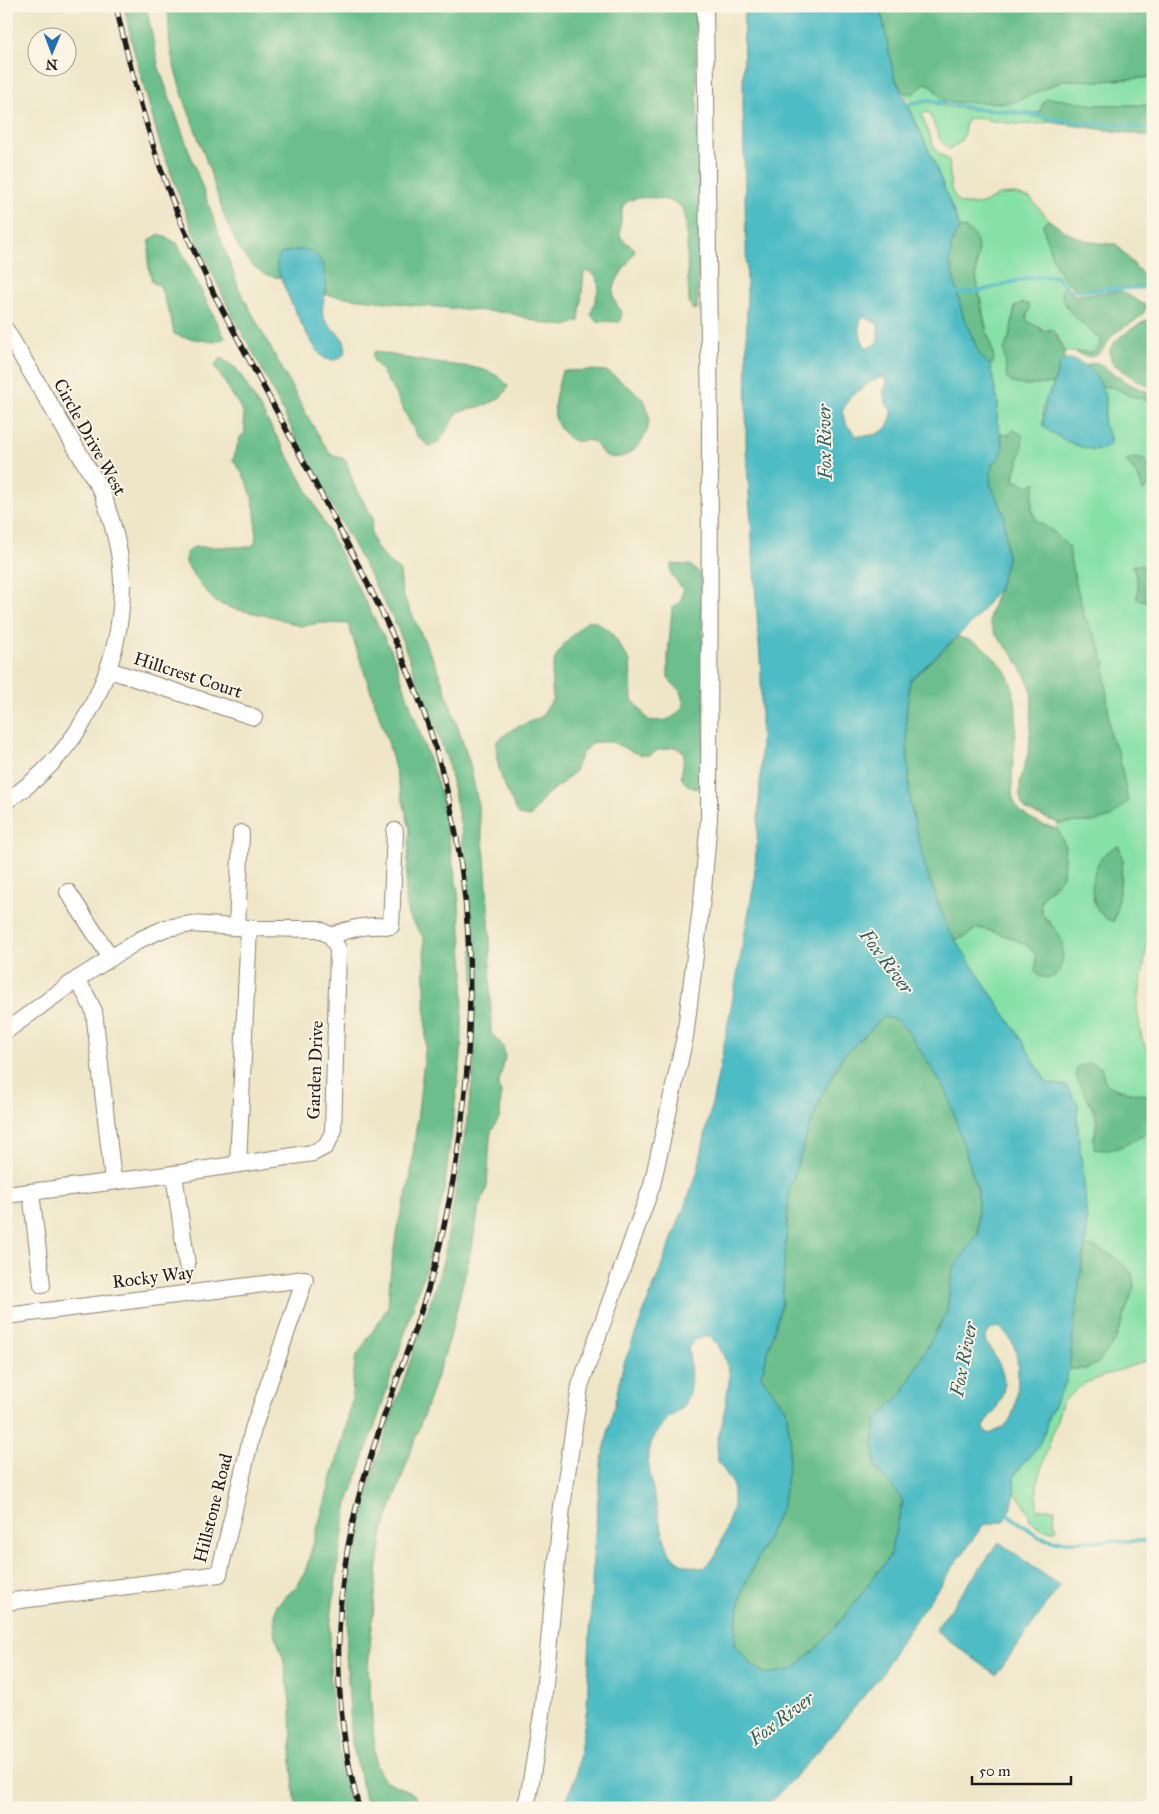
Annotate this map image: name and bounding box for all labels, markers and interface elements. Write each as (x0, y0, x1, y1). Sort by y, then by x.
north arrow (28, 28, 78, 78)
text: N (46, 56, 58, 73)
street label: Circle Drive West (49, 375, 131, 500)
water label: Fox River (812, 403, 837, 481)
street label: Hillcrest Court (131, 647, 246, 703)
water label: Fox River (854, 923, 919, 999)
street label: Garden Drive (302, 1020, 328, 1120)
street label: Rocky Way (111, 1261, 196, 1293)
water label: Fox River (945, 1319, 982, 1399)
street label: Hillstone Road (189, 1451, 237, 1565)
water label: Fox River (743, 1686, 819, 1751)
scale bar (972, 1754, 1070, 1786)
text: 50 m (979, 1762, 1011, 1780)

